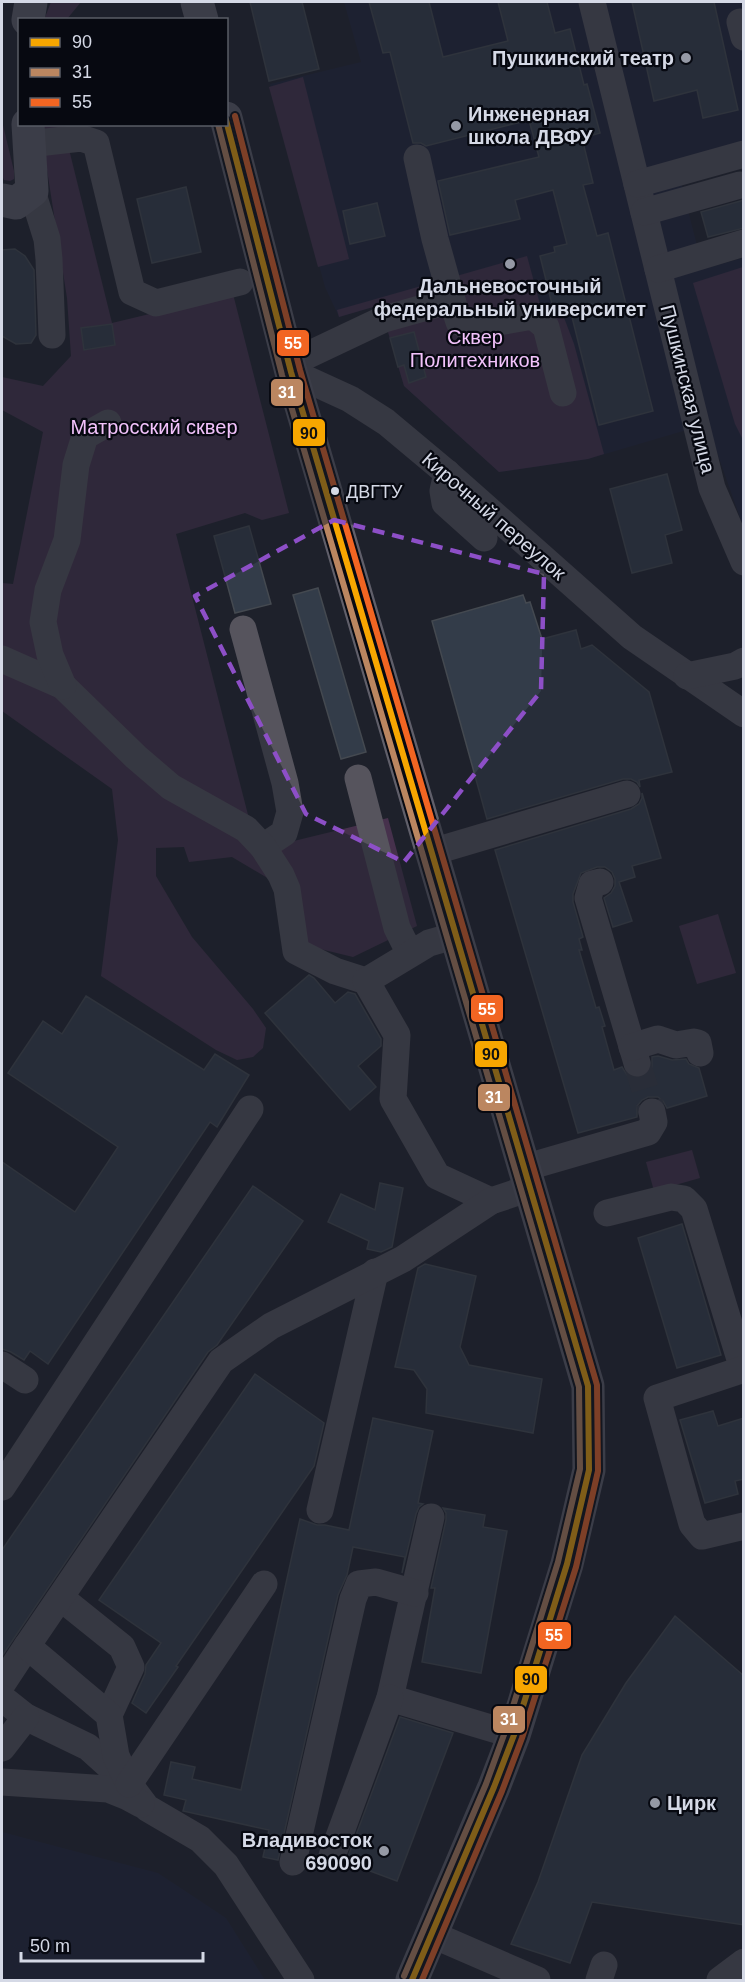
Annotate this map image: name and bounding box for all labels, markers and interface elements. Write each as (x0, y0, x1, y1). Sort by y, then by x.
legend (18, 18, 228, 126)
text: 90 (72, 32, 92, 52)
place label: Пушкинский театр (492, 47, 674, 69)
marker: Пушкинский театр (679, 51, 693, 65)
text: 31 (72, 62, 92, 82)
text: 55 (72, 92, 92, 112)
place label: Инженерная школа ДВФУ (468, 103, 593, 148)
marker: Инженерная школа ДВФУ (449, 119, 463, 133)
marker: Дальневосточный федеральный университет (503, 257, 517, 271)
place label: Дальневосточный федеральный университет (374, 275, 646, 320)
street label: Пушкинская улица (656, 302, 720, 476)
park label: Сквер Политехников (410, 326, 540, 371)
line badge: 55 (276, 329, 310, 357)
text: 55 (284, 335, 302, 352)
line badge: 31 (270, 378, 304, 407)
text: 31 (278, 384, 296, 401)
park label: Матросский сквер (70, 416, 238, 438)
line badge: 90 (292, 418, 326, 447)
text: 90 (300, 425, 318, 442)
street label: Кирочный переулок (418, 448, 570, 584)
place label: ДВГТУ (346, 482, 403, 502)
marker: ДВГТУ (329, 485, 341, 497)
line badge: 55 (470, 994, 504, 1023)
text: 55 (478, 1001, 496, 1018)
line badge: 90 (474, 1040, 508, 1068)
text: 90 (482, 1046, 500, 1063)
line badge: 31 (477, 1083, 511, 1112)
text: 31 (485, 1089, 503, 1106)
line badge: 55 (537, 1621, 572, 1650)
text: 55 (545, 1627, 563, 1644)
line badge: 90 (514, 1665, 548, 1694)
text: 90 (522, 1671, 540, 1688)
line badge: 31 (492, 1705, 526, 1734)
text: 31 (500, 1711, 518, 1728)
place label: Цирк (667, 1792, 717, 1814)
marker: Цирк (648, 1796, 662, 1810)
place label: Владивосток 690090 (242, 1829, 373, 1874)
marker: Владивосток 690090 (377, 1844, 391, 1858)
scale bar (21, 1925, 202, 1963)
text: 50 m (30, 1936, 70, 1956)

